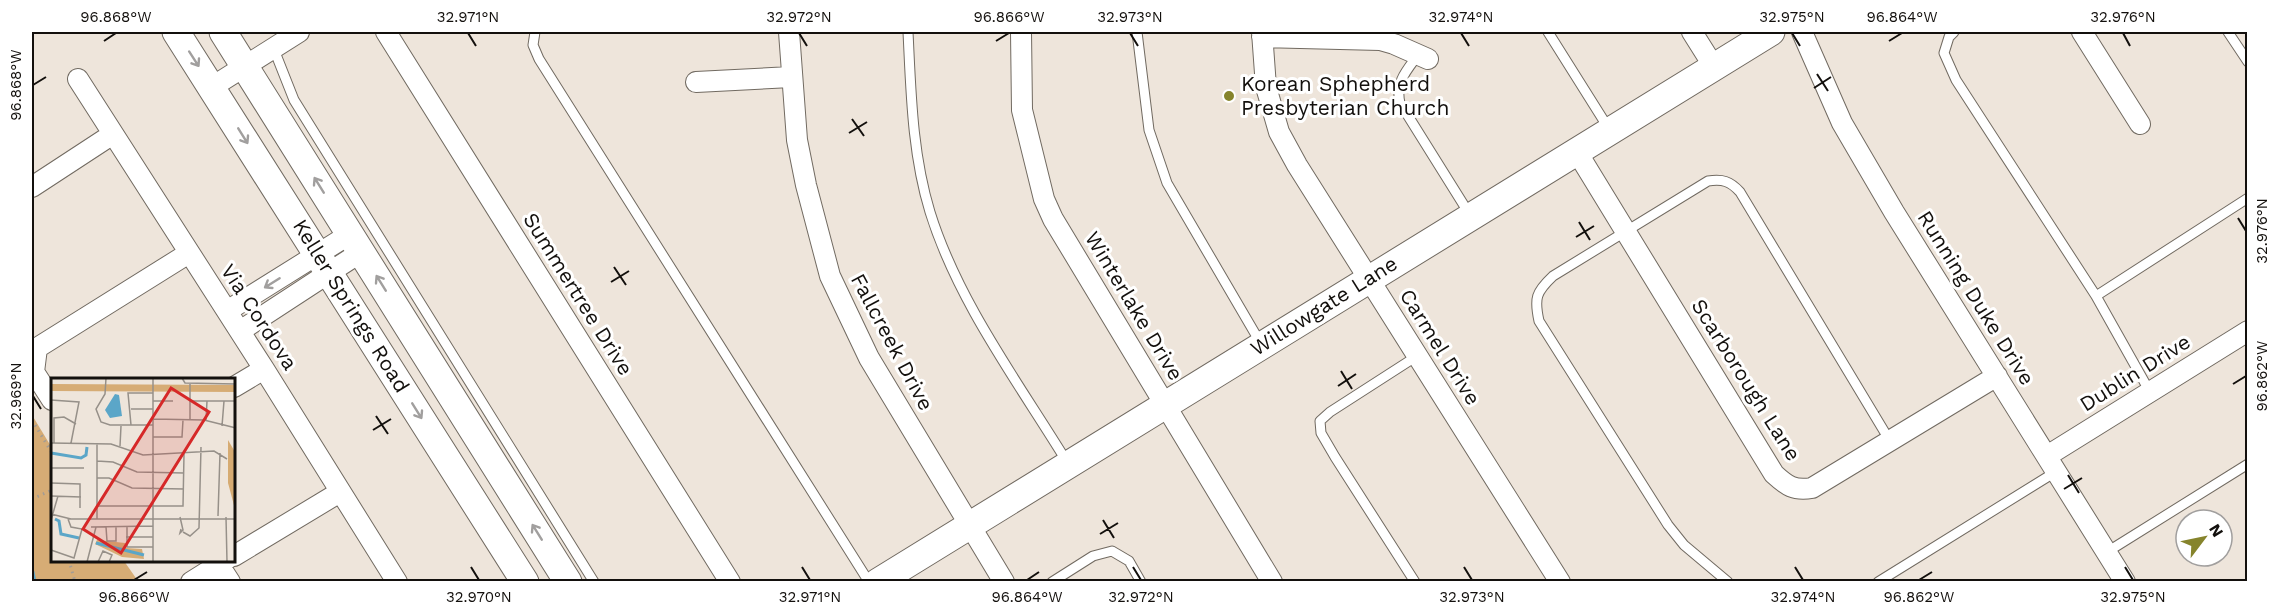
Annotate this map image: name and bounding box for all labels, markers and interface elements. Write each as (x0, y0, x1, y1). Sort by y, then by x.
text: 96.868°W (80, 8, 152, 26)
text: 32.971°N (437, 8, 499, 26)
text: 32.972°N (766, 8, 832, 26)
text: 96.866°W (973, 8, 1045, 26)
text: 32.973°N (1097, 8, 1163, 26)
text: 32.974°N (1429, 8, 1493, 26)
text: 32.975°N (1759, 8, 1825, 26)
text: 96.864°W (1866, 8, 1938, 26)
text: 32.976°N (2090, 8, 2156, 26)
text: 96.868°W (7, 49, 25, 121)
one-way arrow (188, 50, 200, 67)
place label: Korean Sphepherd Presbyterian Church (1241, 71, 1449, 120)
marker: Korean Sphepherd Presbyterian Church (1222, 89, 1236, 103)
one-way arrow (237, 128, 249, 144)
one-way arrow (313, 177, 325, 194)
text: 32.976°N (2253, 198, 2271, 264)
street label: Running Duke Drive (1913, 206, 2040, 389)
street label: Summertree Drive (518, 208, 639, 380)
street label: Keller Springs Road (288, 214, 415, 397)
street label: Winterlake Drive (1080, 227, 1189, 385)
street label: Willowgate Lane (1246, 250, 1402, 361)
street label: Via Cordova (216, 259, 303, 374)
street label: Fallcreek Drive (846, 269, 939, 415)
one-way arrow (374, 275, 386, 292)
one-way arrow (264, 276, 281, 289)
street label: Carmel Drive (1395, 284, 1486, 409)
street label: Scarborough Lane (1687, 294, 1806, 465)
street label: Dublin Drive (2075, 329, 2195, 416)
text: 96.862°W (2253, 341, 2271, 411)
text: 32.969°N (7, 362, 25, 430)
inset map (51, 378, 236, 562)
one-way arrow (411, 402, 423, 419)
north arrow (2174, 508, 2234, 568)
text: N (2205, 520, 2227, 540)
one-way arrow (530, 524, 542, 541)
text: 96.866°W (98, 588, 170, 606)
text: 32.970°N (446, 588, 512, 606)
text: 32.971°N (779, 588, 841, 606)
text: 96.864°W (991, 588, 1063, 606)
text: 32.972°N (1108, 588, 1174, 606)
text: 32.973°N (1439, 588, 1505, 606)
text: 32.974°N (1771, 588, 1835, 606)
text: 96.862°W (1884, 588, 1954, 606)
text: 32.975°N (2100, 588, 2166, 606)

